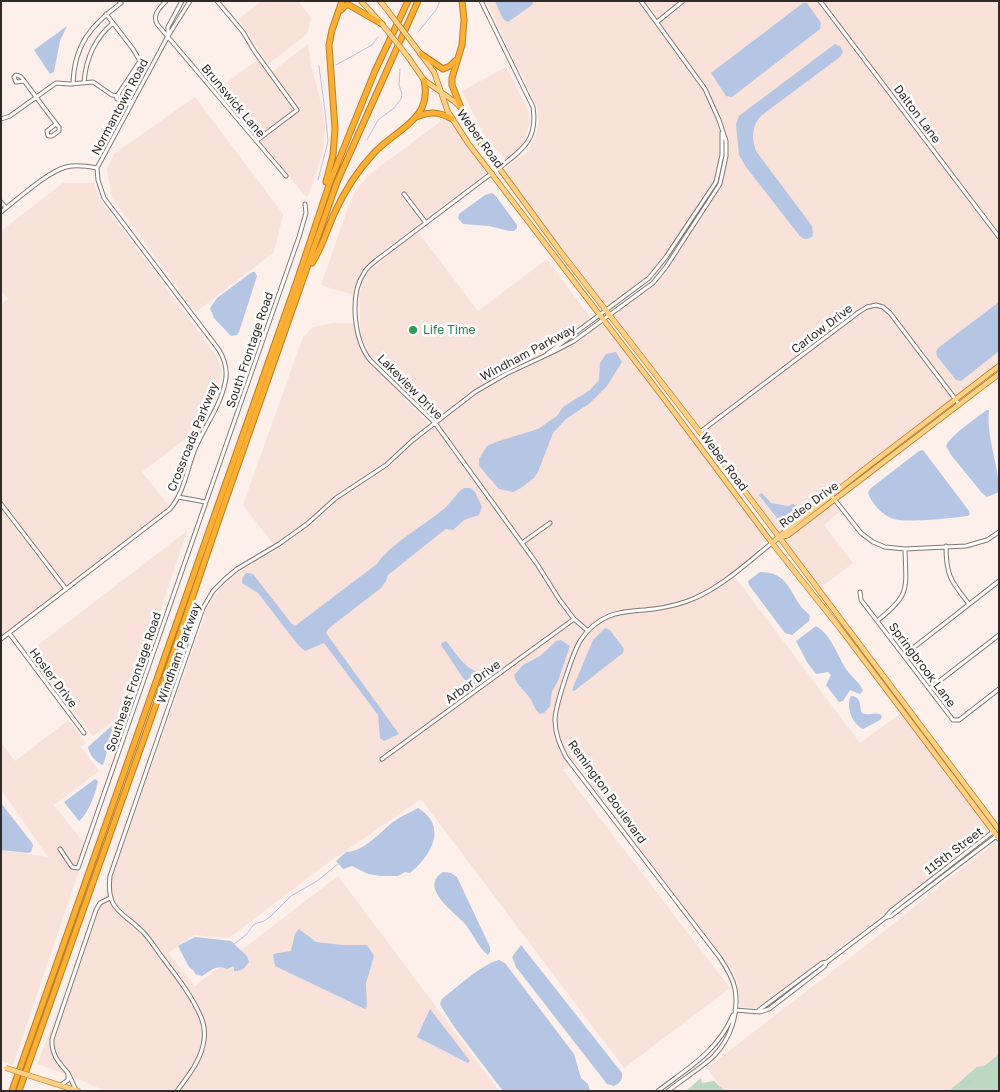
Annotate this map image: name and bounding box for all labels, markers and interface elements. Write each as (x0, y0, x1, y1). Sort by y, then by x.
street label: Normantown Road (89, 56, 151, 158)
street label: Brunswick Lane (198, 61, 268, 141)
street label: Dalton Lane (890, 82, 944, 146)
street label: Weber Road (454, 107, 506, 171)
street label: South Frontage Road (223, 290, 277, 410)
street label: Carlow Drive (789, 301, 855, 357)
street label: Windham Parkway (478, 322, 578, 384)
place label: Life Time (423, 323, 476, 337)
marker: Life Time (407, 324, 419, 336)
street label: Lakeview Drive (374, 351, 446, 423)
street label: Crossroads Parkway (164, 380, 222, 494)
street label: Weber Road (697, 430, 751, 494)
street label: Rodeo Drive (777, 479, 841, 531)
street label: Windham Parkway (154, 601, 204, 705)
street label: Southeast Frontage Road (103, 610, 165, 754)
street label: Springbrook Lane (886, 620, 958, 710)
street label: Hosler Drive (26, 645, 80, 711)
street label: Arbor Drive (443, 657, 503, 707)
street label: Remington Boulevard (565, 738, 649, 846)
street label: 115th Street (922, 824, 986, 878)

